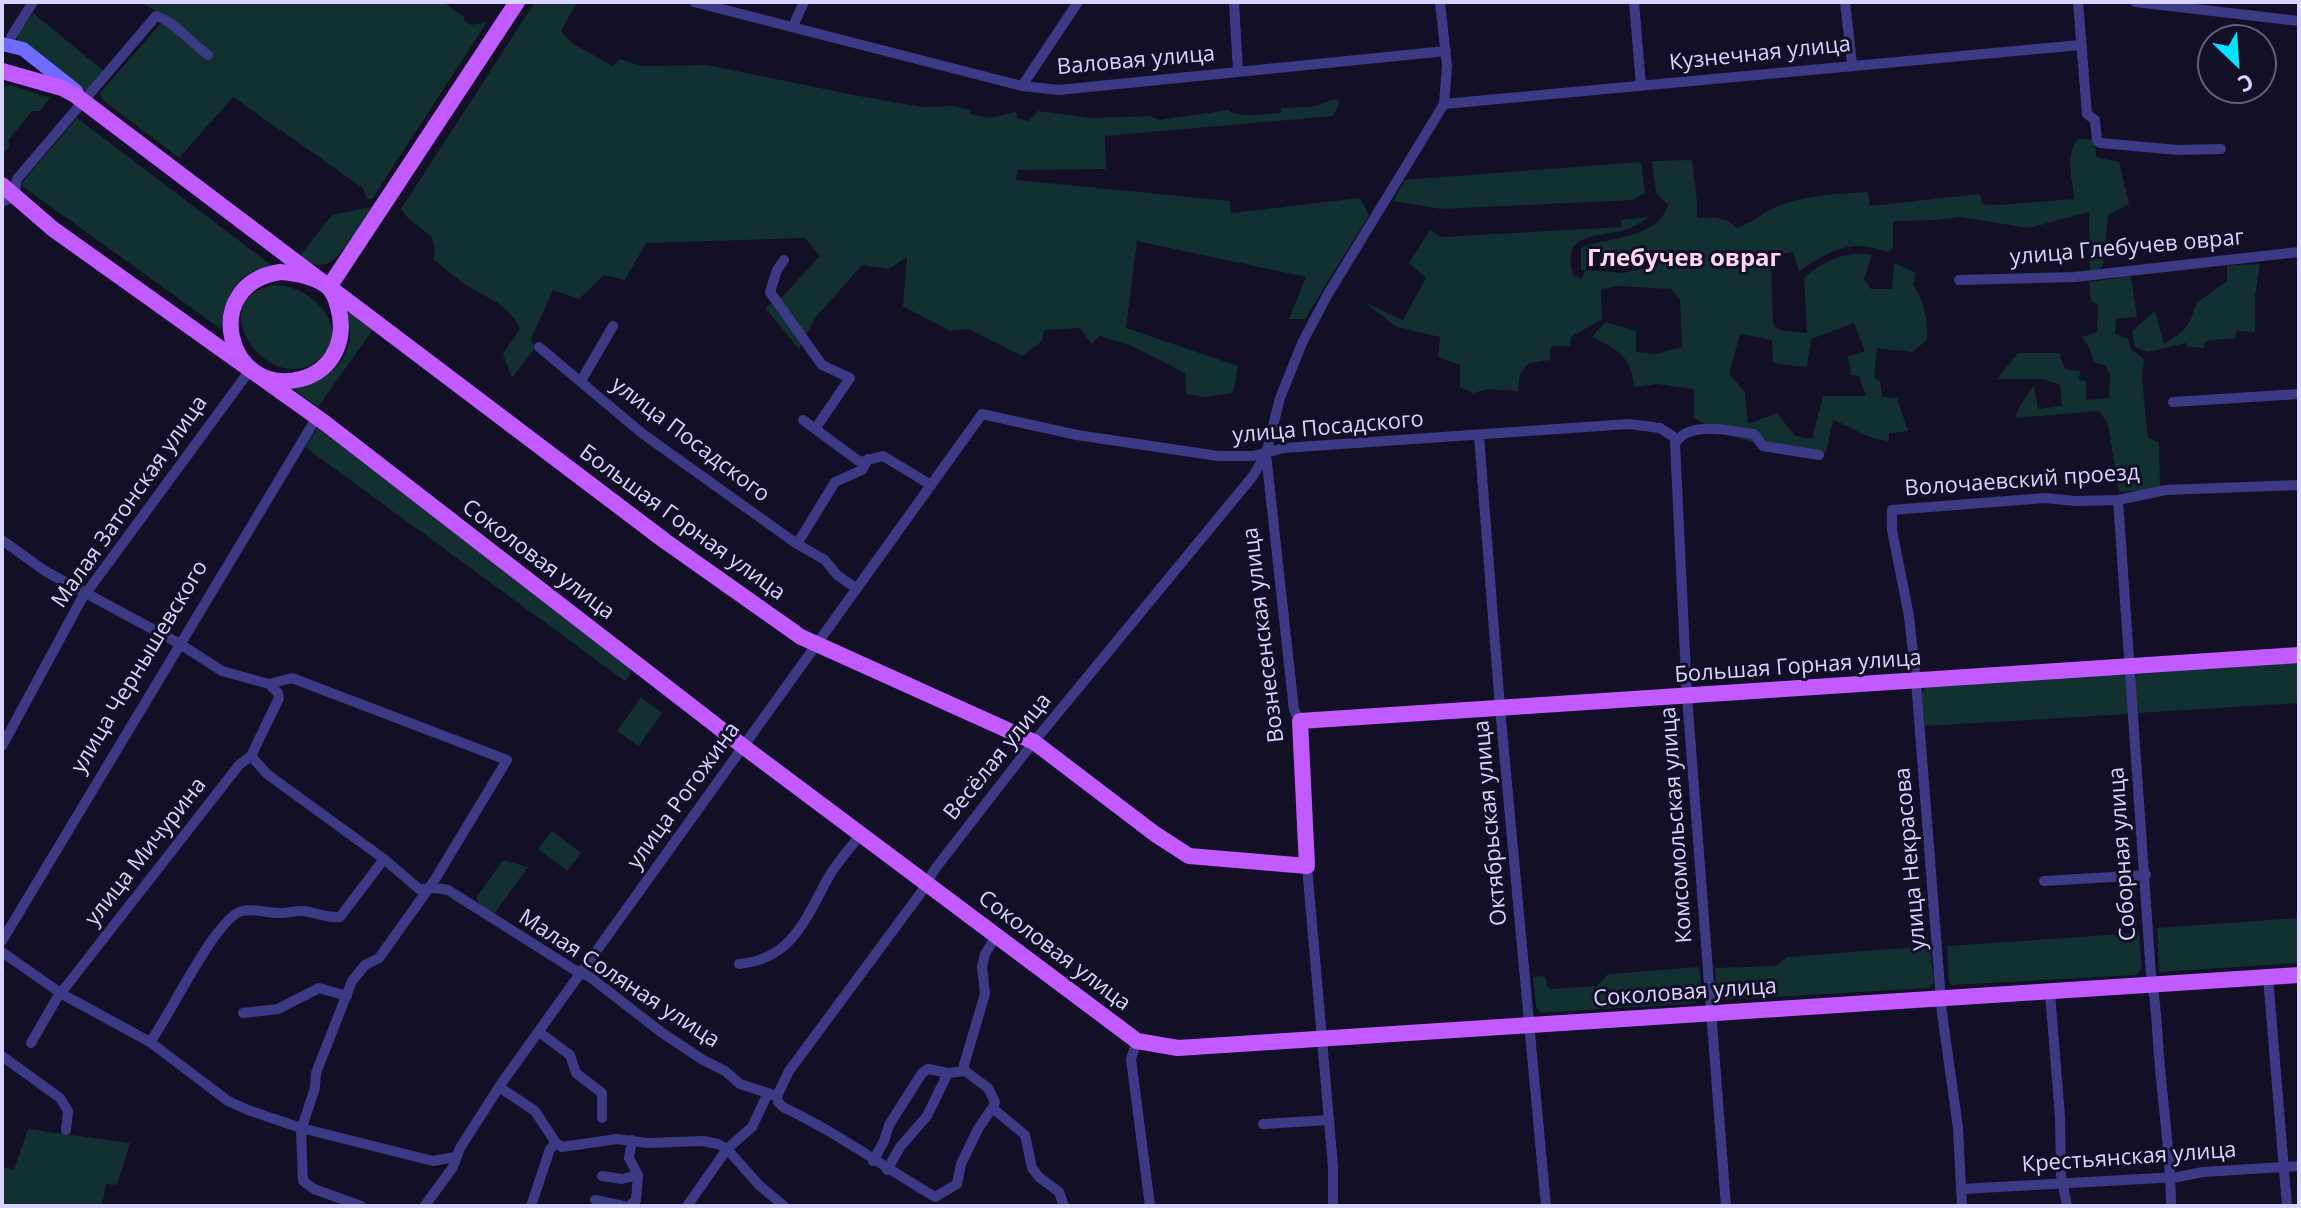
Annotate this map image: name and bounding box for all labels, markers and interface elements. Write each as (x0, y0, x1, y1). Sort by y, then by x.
north arrow (2197, 24, 2277, 104)
street label: Кузнечная улица (1668, 31, 1852, 77)
street label: Валовая улица (1056, 41, 1216, 81)
text: С (2234, 67, 2259, 100)
street label: улица Глебучев овраг (2009, 225, 2245, 271)
district label: Глебучев овраг (1587, 245, 1781, 273)
street label: улица Посадского (605, 372, 775, 508)
street label: Малая Затонская улица (47, 391, 213, 613)
street label: улица Посадского (1231, 406, 1425, 450)
street label: Большая Горная улица (574, 440, 790, 606)
street label: Волочаевский проезд (1904, 460, 2140, 502)
street label: Соколовая улица (457, 494, 619, 626)
street label: Вознесенская улица (1238, 526, 1290, 744)
street label: улица Чернышевского (66, 556, 214, 778)
street label: Большая Горная улица (1674, 645, 1922, 689)
street label: Весёлая улица (939, 688, 1057, 826)
street label: Комсомольская улица (1656, 706, 1698, 944)
street label: улица Рогожина (622, 718, 746, 874)
street label: Октябрьская улица (1469, 719, 1513, 927)
street label: улица Некрасова (1890, 766, 1932, 952)
street label: Соборная улица (2104, 766, 2142, 942)
street label: улица Мичурина (80, 773, 212, 931)
street label: Соколовая улица (973, 885, 1135, 1017)
street label: Малая Соляная улица (514, 904, 724, 1054)
street label: Соколовая улица (1592, 973, 1778, 1013)
street label: Крестьянская улица (2021, 1137, 2237, 1179)

